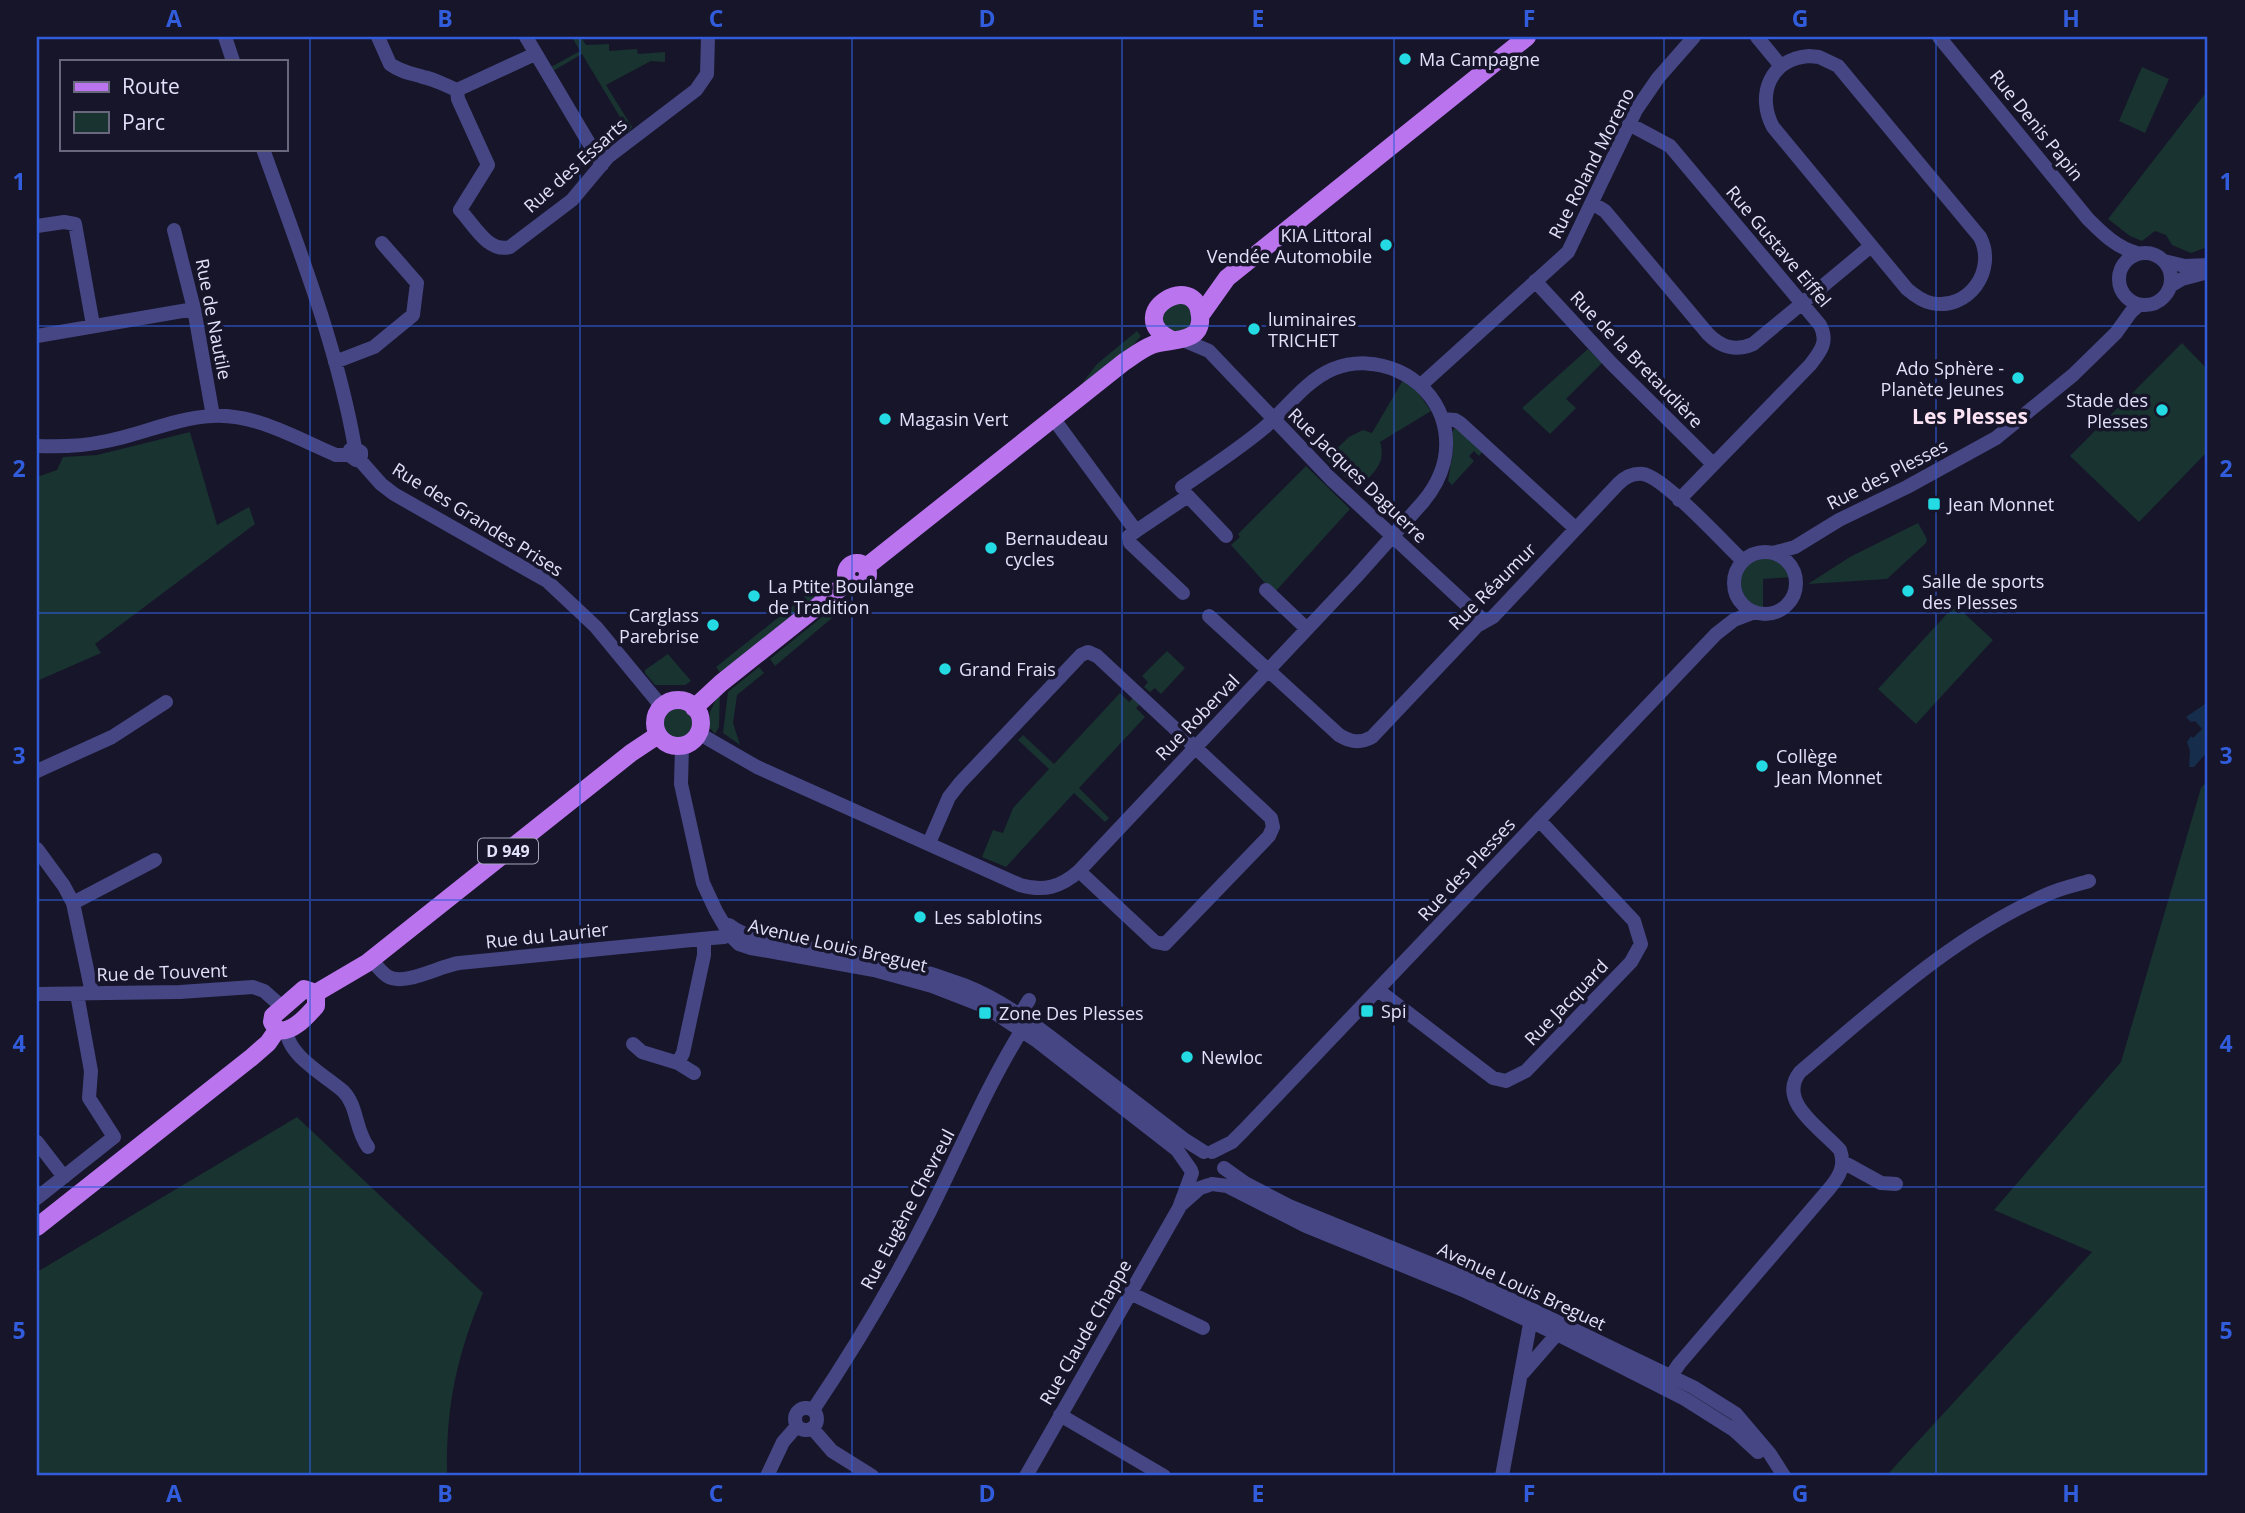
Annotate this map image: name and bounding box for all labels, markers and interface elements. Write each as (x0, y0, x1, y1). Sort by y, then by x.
text: A (166, 2, 182, 34)
text: B (437, 2, 453, 34)
text: C (709, 2, 723, 34)
text: D (978, 2, 996, 34)
text: E (1252, 2, 1264, 34)
text: F (1523, 2, 1535, 34)
text: G (1792, 2, 1808, 34)
text: H (2062, 2, 2080, 34)
place label: Ma Campagne (1419, 47, 1540, 71)
marker: Ma Campagne (1397, 51, 1413, 67)
legend (60, 60, 287, 150)
street label: Rue Denis Papin (1985, 64, 2089, 186)
text: Route (122, 72, 180, 100)
street label: Rue Roland Moreno (1543, 83, 1639, 243)
text: Parc (122, 108, 165, 136)
street label: Rue des Essarts (518, 112, 632, 218)
text: 1 (12, 165, 26, 197)
text: 1 (2219, 165, 2233, 197)
street label: Rue Gustave Eiffel (1721, 180, 1837, 312)
place label: KIA Littoral Vendée Automobile (1207, 223, 1372, 268)
marker: KIA Littoral Vendée Automobile (1378, 237, 1394, 253)
street label: Rue de Nautile (190, 256, 238, 382)
street label: Rue de la Bretaudière (1565, 285, 1709, 433)
place label: luminaires TRICHET (1268, 307, 1356, 352)
marker: luminaires TRICHET (1246, 321, 1262, 337)
place label: Ado Sphère - Planète Jeunes (1881, 356, 2004, 401)
marker: Ado Sphère - Planète Jeunes (2010, 370, 2026, 386)
place label: Stade des Plesses (2066, 388, 2148, 433)
street label: Rue Jacques Daguerre (1283, 402, 1433, 548)
district label: Les Plesses (1912, 402, 2028, 430)
marker: Stade des Plesses (2154, 402, 2170, 418)
place label: Magasin Vert (899, 407, 1008, 431)
marker: Magasin Vert (877, 411, 893, 427)
street label: Rue des Plesses (1822, 433, 1952, 515)
text: 2 (12, 452, 26, 484)
text: 2 (2219, 452, 2233, 484)
street label: Rue des Grandes Prises (388, 457, 568, 581)
place label: Jean Monnet (1946, 492, 2054, 516)
marker: Jean Monnet (1926, 496, 1942, 512)
place label: Bernaudeau cycles (1005, 526, 1108, 571)
street label: Rue Réaumur (1443, 537, 1541, 635)
marker: Bernaudeau cycles (983, 540, 999, 556)
place label: Salle de sports des Plesses (1922, 569, 2044, 614)
place label: La Ptite Boulange de Tradition (768, 574, 914, 619)
marker: Salle de sports des Plesses (1900, 583, 1916, 599)
marker: La Ptite Boulange de Tradition (746, 588, 762, 604)
place label: Carglass Parebrise (619, 603, 699, 648)
marker: Carglass Parebrise (705, 617, 721, 633)
place label: Grand Frais (959, 657, 1056, 681)
marker: Grand Frais (937, 661, 953, 677)
street label: Rue Roberval (1150, 669, 1244, 765)
text: 3 (12, 739, 26, 771)
text: 3 (2219, 739, 2233, 771)
place label: Collège Jean Monnet (1774, 744, 1882, 789)
marker: Collège Jean Monnet (1754, 758, 1770, 774)
street label: Rue des Plesses (1412, 812, 1520, 926)
road number: D 949 (478, 838, 538, 864)
place label: Les sablotins (934, 905, 1042, 929)
marker: Les sablotins (912, 909, 928, 925)
street label: Avenue Louis Breguet (746, 913, 930, 977)
street label: Rue du Laurier (484, 917, 610, 953)
street label: Rue Jacquard (1519, 954, 1613, 1050)
street label: Rue de Touvent (96, 958, 228, 986)
place label: Spi (1381, 999, 1406, 1023)
place label: Zone Des Plesses (999, 1001, 1144, 1025)
marker: Spi (1359, 1003, 1375, 1019)
marker: Zone Des Plesses (977, 1005, 993, 1021)
text: 4 (12, 1027, 26, 1059)
text: 4 (2219, 1027, 2233, 1059)
place label: Newloc (1201, 1045, 1263, 1069)
marker: Newloc (1179, 1049, 1195, 1065)
street label: Rue Eugène Chevreul (855, 1125, 959, 1293)
street label: Avenue Louis Breguet (1434, 1236, 1610, 1336)
street label: Rue Claude Chappe (1034, 1255, 1136, 1409)
text: 5 (12, 1314, 26, 1346)
text: 5 (2219, 1314, 2233, 1346)
text: A (166, 1477, 182, 1509)
text: B (437, 1477, 453, 1509)
text: C (709, 1477, 723, 1509)
text: D (978, 1477, 996, 1509)
text: E (1252, 1477, 1264, 1509)
text: F (1523, 1477, 1535, 1509)
text: G (1792, 1477, 1808, 1509)
text: H (2062, 1477, 2080, 1509)

